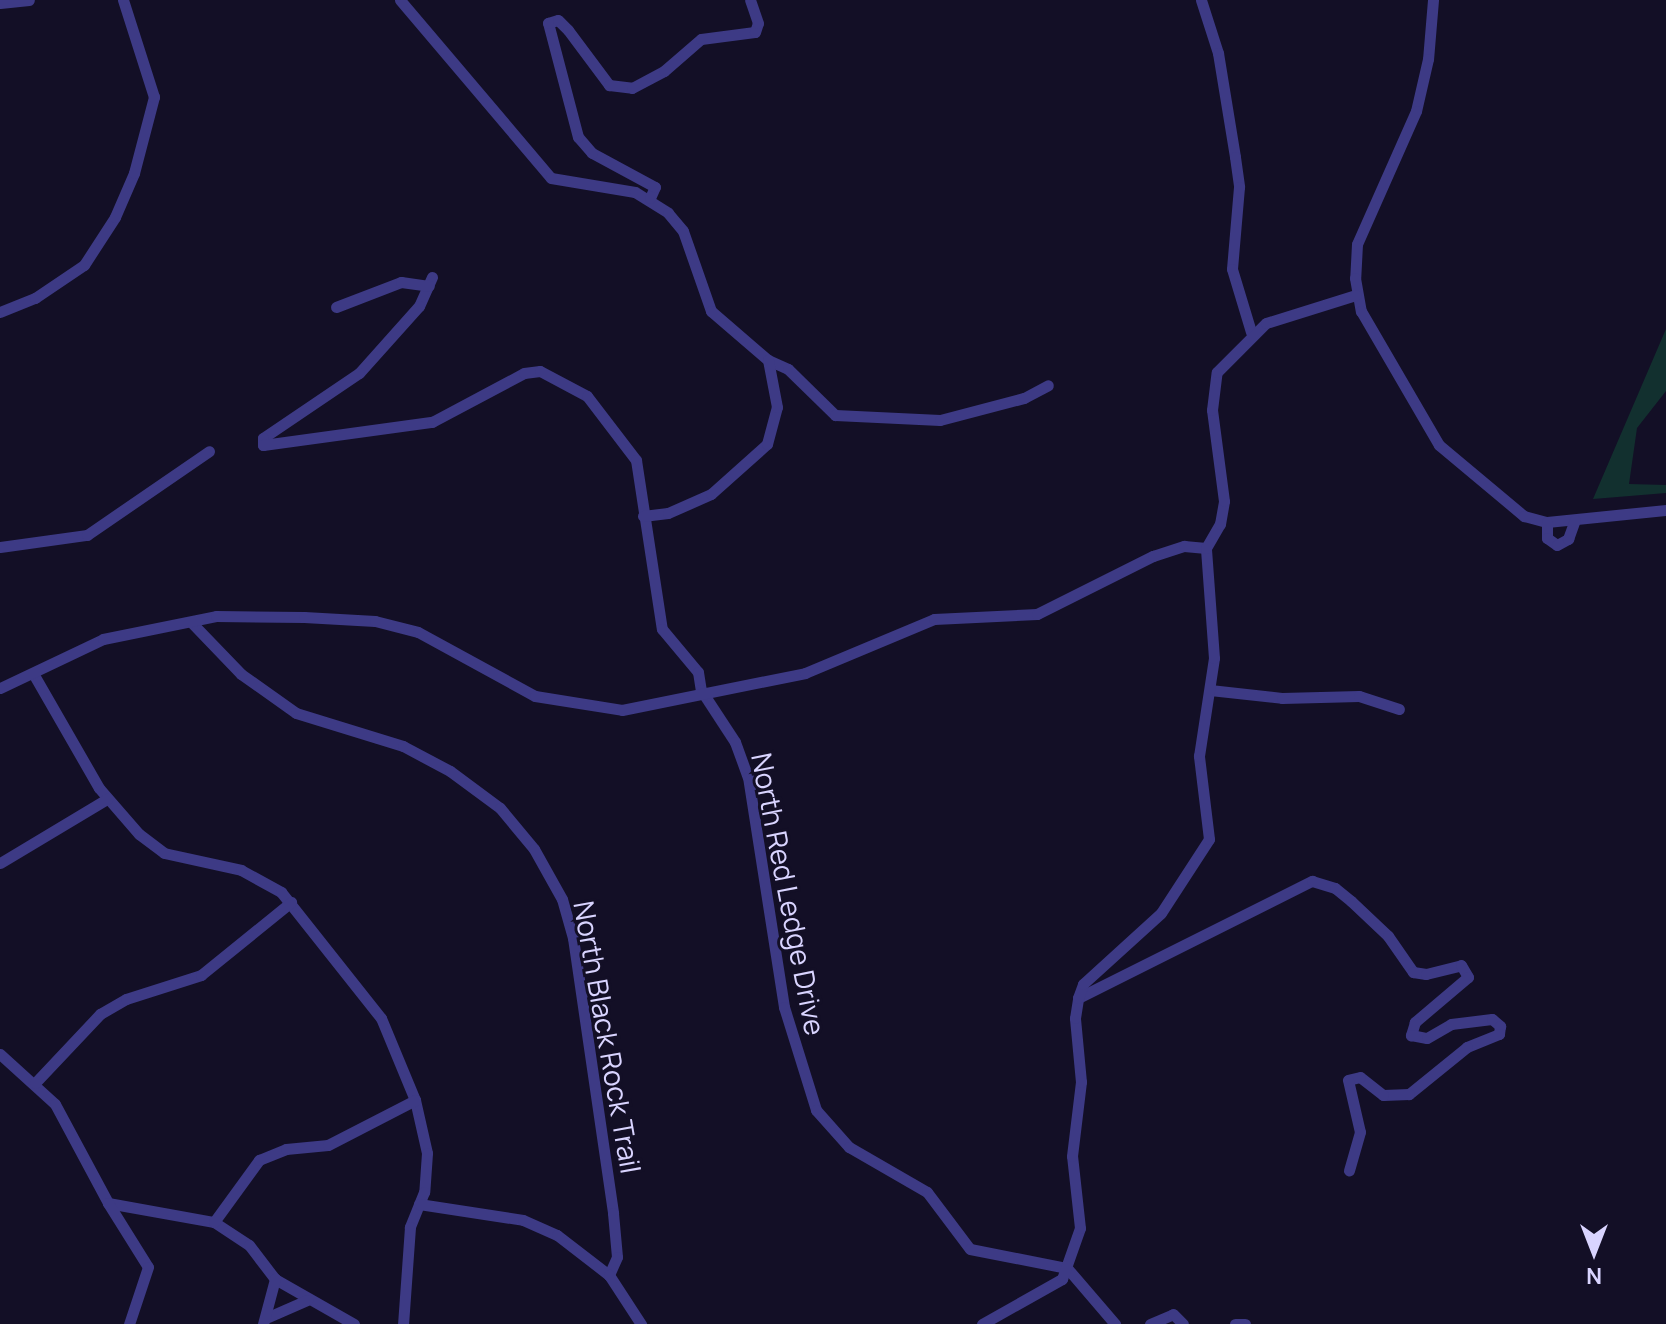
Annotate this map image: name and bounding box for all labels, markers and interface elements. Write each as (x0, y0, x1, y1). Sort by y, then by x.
street label: North Red Ledge Drive (745, 750, 833, 1038)
street label: North Black Rock Trail (567, 898, 649, 1176)
north arrow (1554, 1212, 1634, 1292)
text: N (1586, 1261, 1602, 1291)

